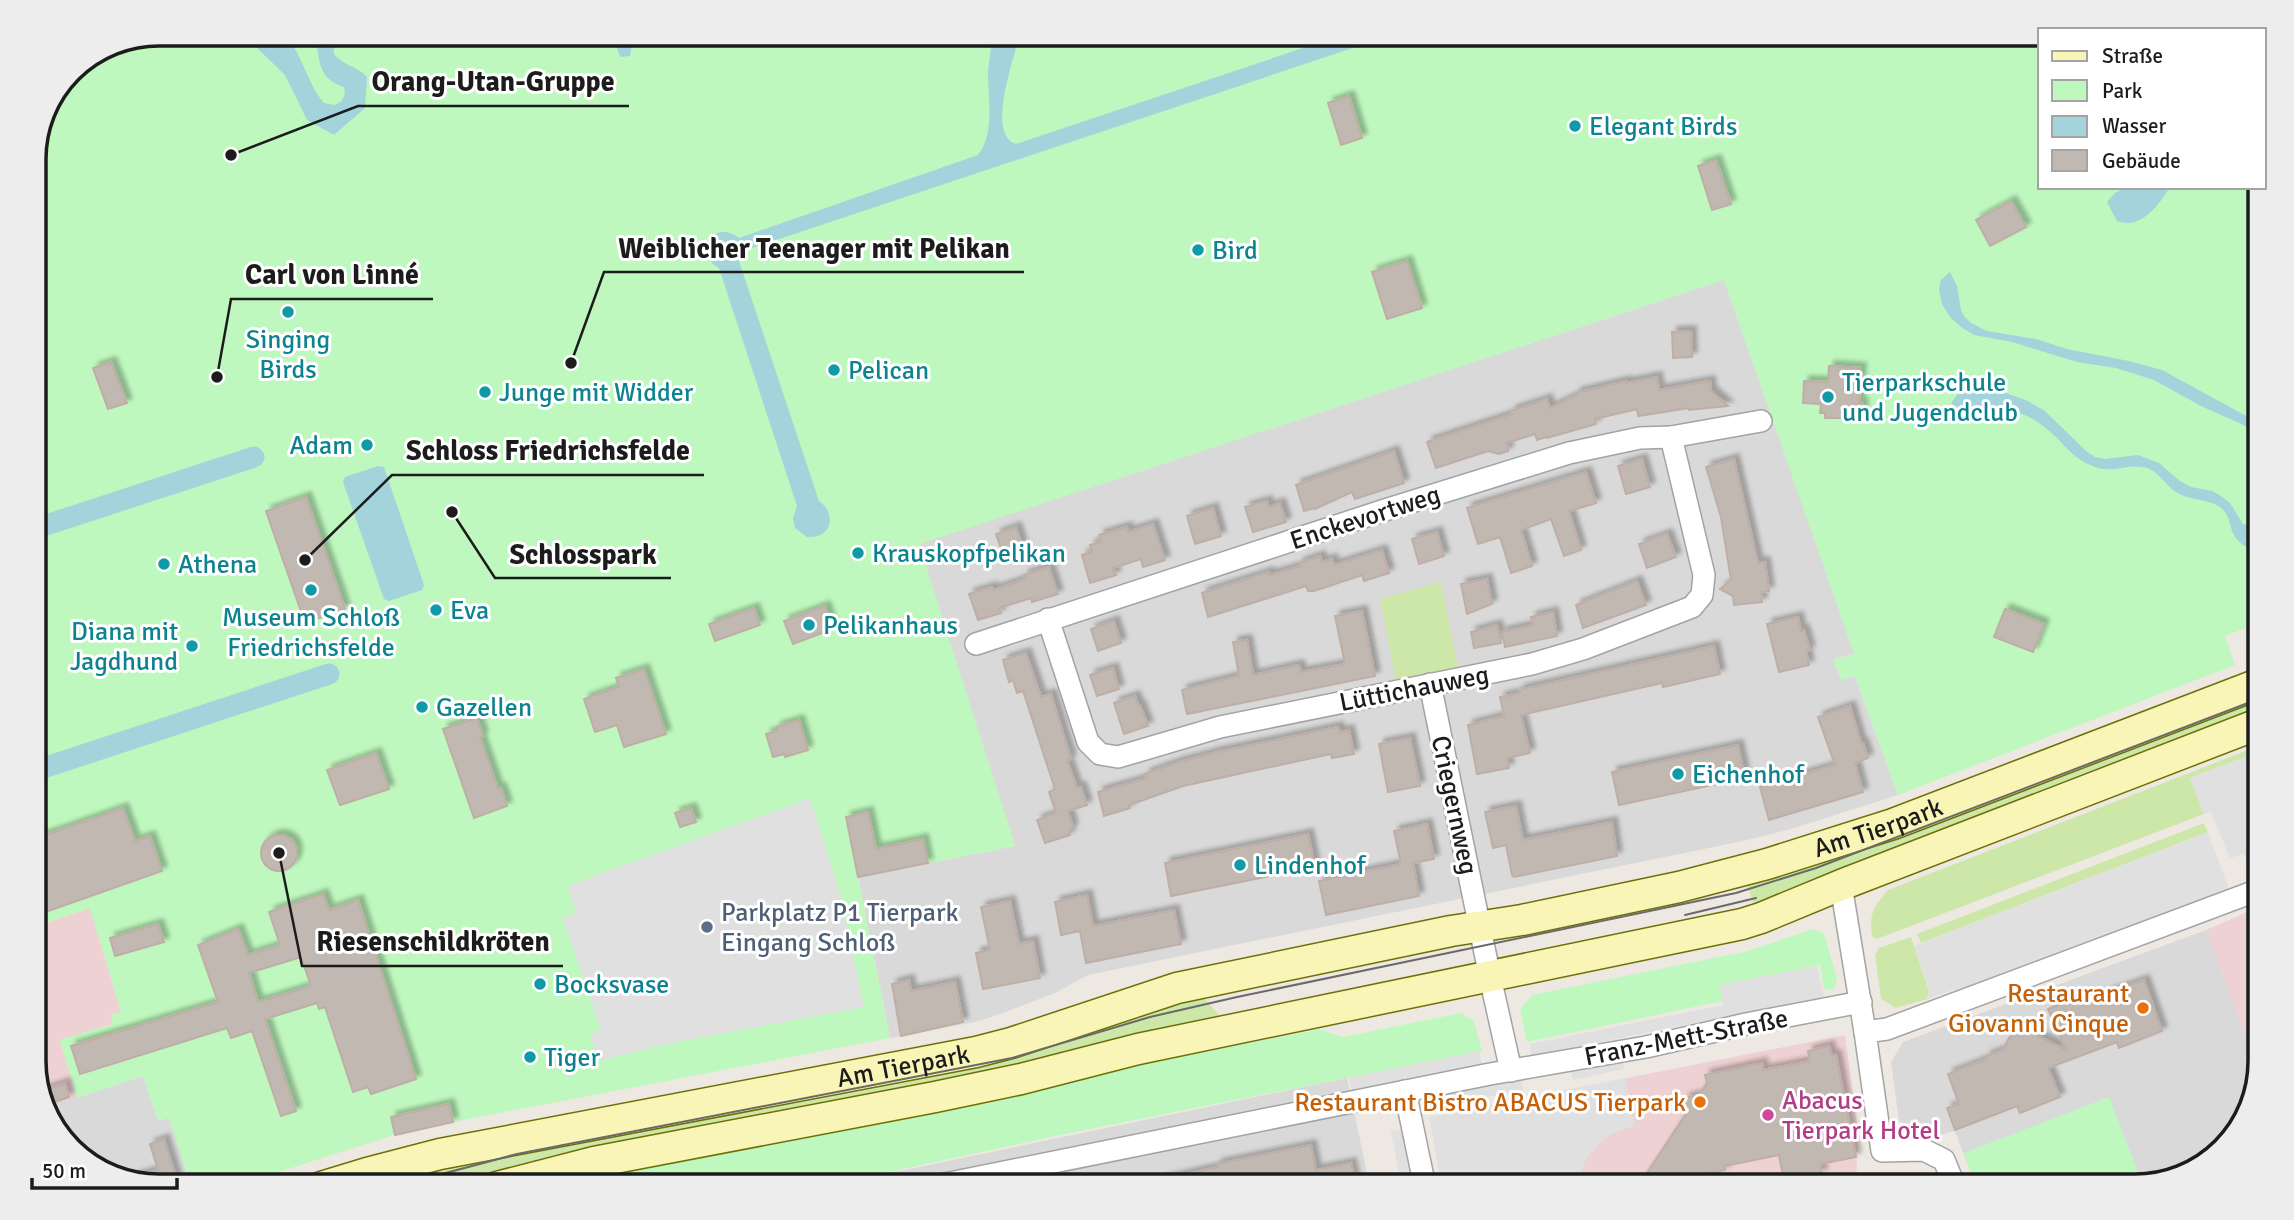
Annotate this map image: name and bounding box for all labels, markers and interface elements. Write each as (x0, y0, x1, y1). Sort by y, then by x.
legend (2038, 28, 2266, 189)
text: Straße (2102, 43, 2163, 69)
callout: Orang-Utan-Gruppe (358, 57, 629, 106)
text: Orang-Utan-Gruppe (371, 65, 615, 99)
text: Park (2102, 78, 2143, 104)
place label: Elegant Birds (1589, 111, 1737, 143)
text: Wasser (2102, 113, 2167, 139)
marker: Elegant Birds (1567, 118, 1583, 134)
text: Gebäude (2102, 148, 2181, 174)
callout: Weiblicher Teenager mit Pelikan (604, 223, 1024, 272)
text: Weiblicher Teenager mit Pelikan (618, 232, 1010, 266)
place label: Bird (1212, 235, 1258, 267)
marker: Bird (1190, 242, 1206, 258)
callout: Carl von Linné (231, 250, 433, 299)
text: Carl von Linné (245, 258, 419, 292)
marker: Singing Birds (280, 304, 296, 320)
place label: Singing Birds (246, 324, 330, 386)
place label: Pelican (848, 355, 929, 387)
marker: Pelican (826, 362, 842, 378)
place label: Tierparkschule und Jugendclub (1842, 367, 2018, 429)
place label: Junge mit Widder (499, 377, 694, 409)
marker: Junge mit Widder (477, 384, 493, 400)
marker: Tierparkschule und Jugendclub (1820, 389, 1836, 405)
callout: Schloss Friedrichsfelde (392, 426, 704, 475)
place label: Adam (290, 430, 353, 462)
text: Schloss Friedrichsfelde (406, 434, 690, 468)
marker: Adam (359, 437, 375, 453)
street label: Enckevortweg (1286, 479, 1444, 557)
callout: Schlosspark (495, 529, 671, 578)
text: Schlosspark (509, 538, 657, 572)
place label: Krauskopfpelikan (872, 538, 1066, 570)
marker: Krauskopfpelikan (850, 545, 866, 561)
place label: Athena (178, 549, 257, 581)
marker: Athena (156, 556, 172, 572)
marker: Museum Schloß Friedrichsfelde (303, 582, 319, 598)
place label: Eva (450, 595, 489, 627)
place label: Museum Schloß Friedrichsfelde (222, 602, 400, 664)
marker: Eva (428, 602, 444, 618)
place label: Pelikanhaus (823, 610, 958, 642)
place label: Diana mit Jagdhund (70, 616, 178, 678)
marker: Pelikanhaus (801, 617, 817, 633)
marker: Diana mit Jagdhund (184, 638, 200, 654)
street label: Lüttichauweg (1337, 659, 1492, 719)
place label: Gazellen (436, 692, 532, 724)
marker: Gazellen (414, 699, 430, 715)
street label: Criegernweg (1424, 733, 1484, 878)
place label: Eichenhof (1692, 759, 1805, 791)
marker: Eichenhof (1670, 766, 1686, 782)
street label: Am Tierpark (1810, 791, 1947, 865)
place label: Lindenhof (1254, 850, 1367, 882)
marker: Lindenhof (1232, 857, 1248, 873)
place label: Parkplatz P1 Tierpark Eingang Schloß (721, 897, 959, 959)
callout: Riesenschildkröten (302, 917, 563, 966)
marker: Parkplatz P1 Tierpark Eingang Schloß (699, 919, 715, 935)
text: Riesenschildkröten (316, 925, 550, 959)
place label: Bocksvase (554, 969, 669, 1001)
marker: Bocksvase (532, 976, 548, 992)
place label: Restaurant Giovanni Cinque (1948, 978, 2129, 1040)
marker: Restaurant Giovanni Cinque (2135, 1000, 2151, 1016)
street label: Franz-Mett-Straße (1582, 1003, 1791, 1073)
street label: Am Tierpark (834, 1039, 972, 1095)
place label: Tiger (544, 1042, 601, 1074)
marker: Tiger (522, 1049, 538, 1065)
place label: Abacus Tierpark Hotel (1782, 1085, 1940, 1147)
place label: Restaurant Bistro ABACUS Tierpark (1294, 1087, 1686, 1119)
marker: Restaurant Bistro ABACUS Tierpark (1692, 1094, 1708, 1110)
marker: Abacus Tierpark Hotel (1760, 1107, 1776, 1123)
scale bar (32, 1146, 177, 1190)
text: 50 m (42, 1158, 86, 1184)

